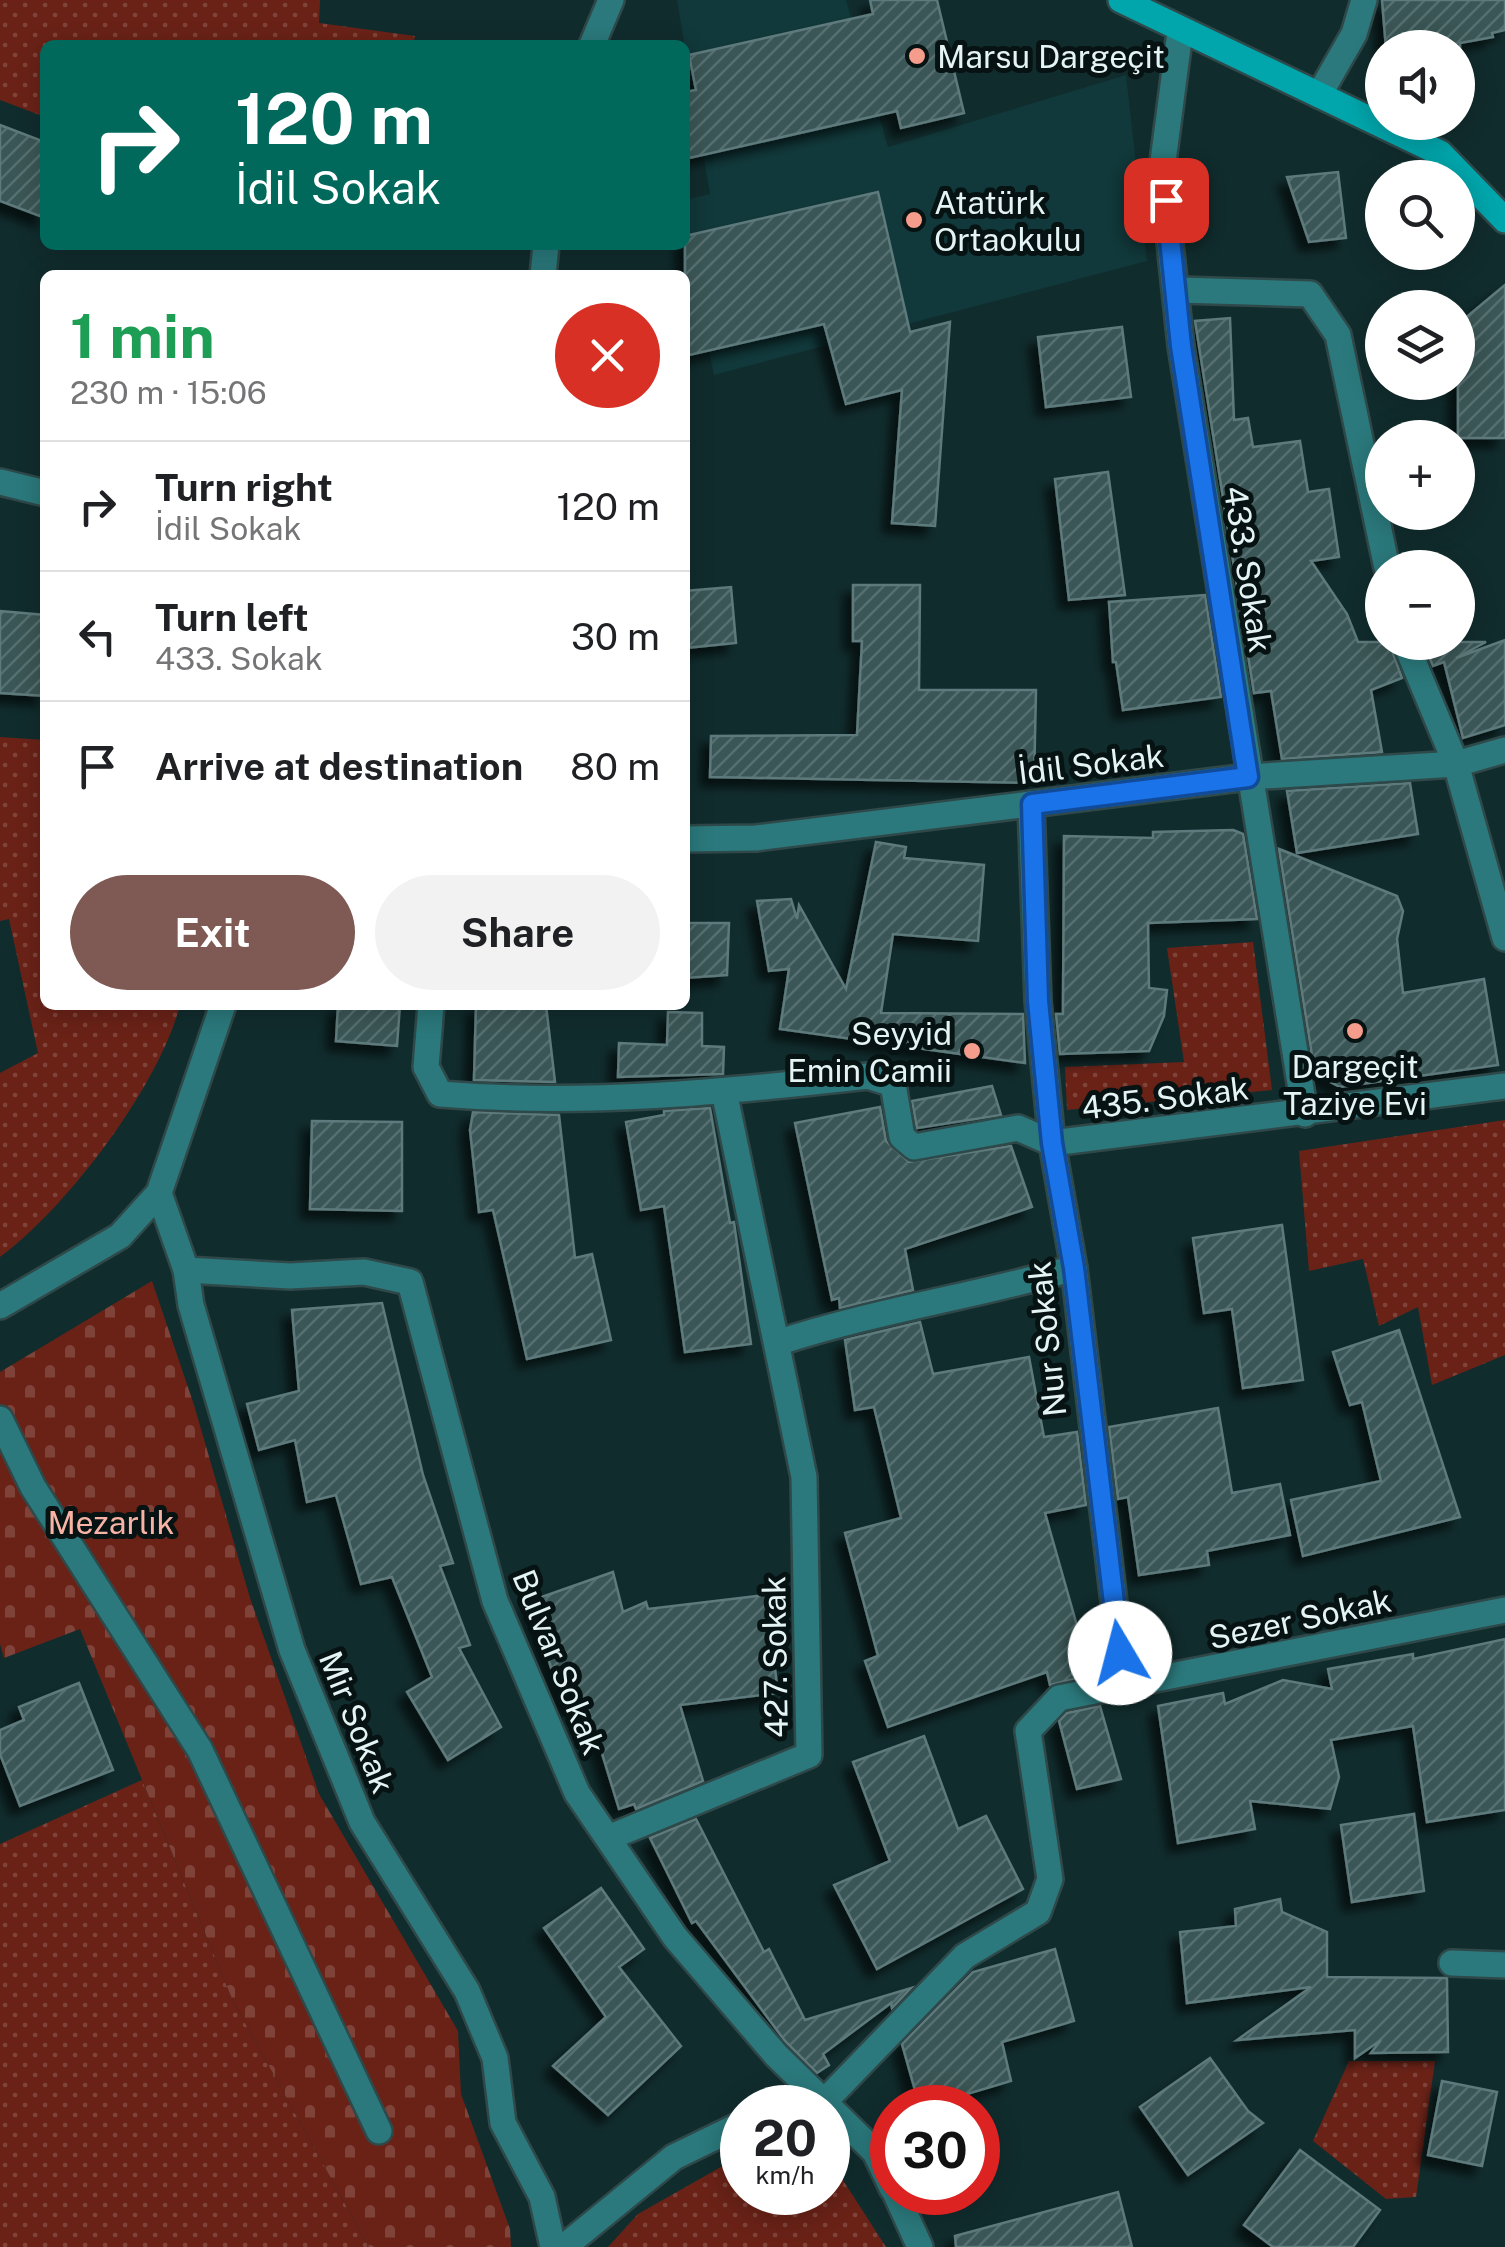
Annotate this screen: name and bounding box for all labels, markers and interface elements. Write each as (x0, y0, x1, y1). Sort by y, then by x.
map controls (1365, 30, 1475, 660)
button: sound (1365, 30, 1475, 140)
place label: Marsu Dargeçit (937, 38, 1165, 75)
marker: Marsu Dargeçit (906, 45, 928, 67)
text: 120 m (235, 77, 433, 160)
icon: right (70, 80, 200, 210)
pin (1124, 158, 1209, 243)
button: search (1365, 160, 1475, 270)
text: İdil Sokak (235, 161, 441, 214)
icon: arrive (1139, 173, 1194, 228)
place label: Atatürk Ortaokulu (934, 184, 1082, 258)
marker: Atatürk Ortaokulu (903, 209, 925, 231)
button: layers (1365, 290, 1475, 400)
text: 1 min (70, 301, 215, 372)
button: close (555, 303, 660, 408)
text: 230 m · 15:06 (70, 374, 267, 411)
button: + (1365, 420, 1475, 530)
text: Turn right (155, 465, 333, 510)
icon: right (70, 479, 125, 534)
street label: 433. Sokak (1217, 483, 1279, 655)
text: 120 m (557, 484, 660, 529)
text: İdil Sokak (155, 510, 301, 547)
button: − (1365, 550, 1475, 660)
text: Turn left (155, 595, 309, 640)
icon: left (70, 609, 125, 664)
text: 30 m (571, 614, 660, 659)
text: 433. Sokak (155, 640, 323, 677)
street label: İdil Sokak (1016, 737, 1166, 791)
icon: arrive (70, 739, 125, 794)
text: Arrive at destination (155, 744, 523, 789)
text: 80 m (570, 744, 660, 789)
button: Exit (70, 875, 355, 990)
button: Share (375, 875, 660, 990)
place label: Seyyid Emin Camii (787, 1015, 952, 1089)
marker: Dargeçit Taziye Evi (1344, 1020, 1366, 1042)
marker: Seyyid Emin Camii (961, 1040, 983, 1062)
place label: Dargeçit Taziye Evi (1283, 1048, 1427, 1122)
street label: 435. Sokak (1079, 1069, 1251, 1127)
street label: Nur Sokak (1020, 1260, 1074, 1418)
park label: Mezarlık (47, 1504, 175, 1541)
street label: Bulvar Sokak (505, 1564, 613, 1760)
street label: 427. Sokak (755, 1576, 795, 1738)
street label: Sezer Sokak (1205, 1582, 1395, 1656)
position arrow (1068, 1601, 1172, 1705)
street label: Mir Sokak (312, 1646, 402, 1798)
speed limit sign: 30 (870, 2085, 1000, 2215)
text: 20 (753, 2108, 817, 2167)
text: km/h (756, 2160, 814, 2190)

